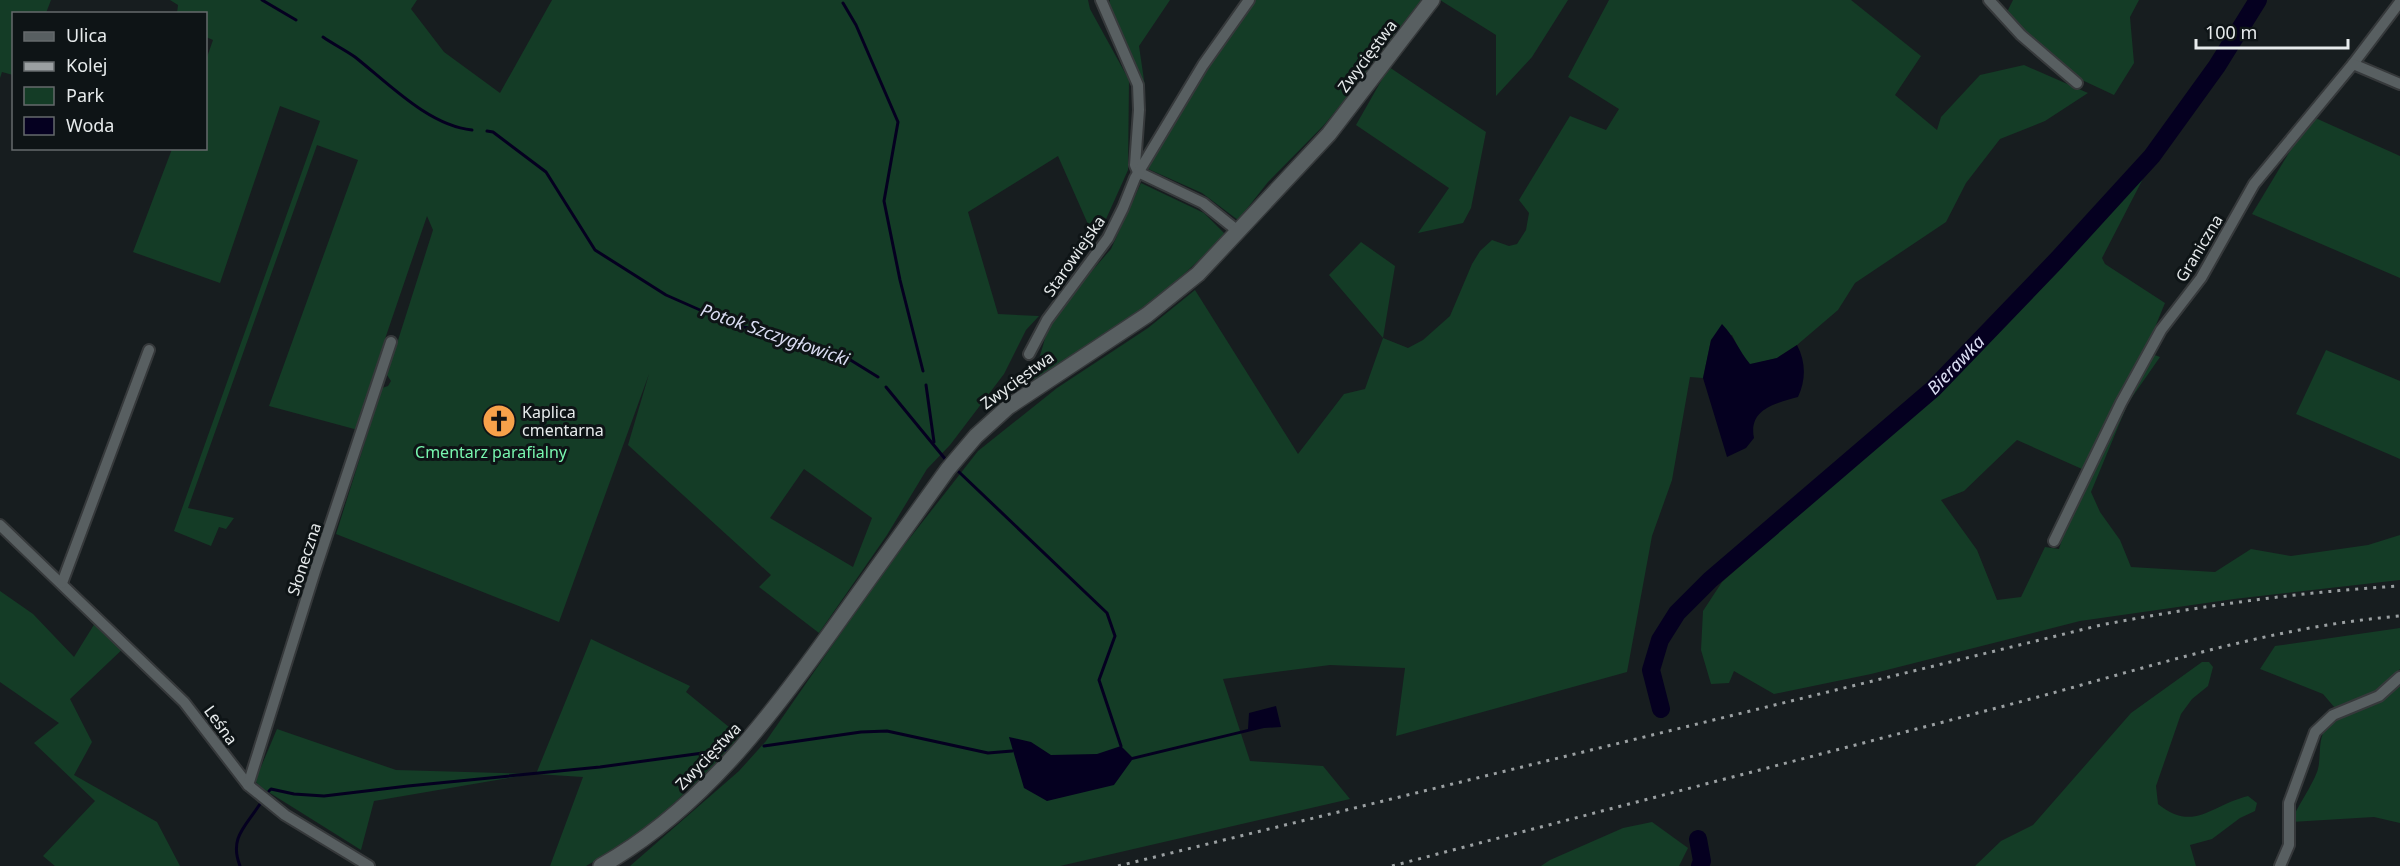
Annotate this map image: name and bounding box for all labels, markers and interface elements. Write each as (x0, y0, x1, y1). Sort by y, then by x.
legend (12, 12, 207, 150)
scale bar (2196, 12, 2348, 50)
street label: Zwycięstwa (1332, 15, 1402, 97)
text: 100 m (2205, 20, 2257, 44)
text: Ulica (66, 23, 107, 47)
text: Kolej (66, 53, 107, 77)
text: Park (66, 83, 104, 107)
text: Woda (66, 113, 114, 137)
street label: Graniczna (2170, 210, 2228, 286)
street label: Starowiejska (1038, 211, 1110, 301)
water label: Potok Szczygłowicki (698, 297, 853, 371)
water label: Bierawka (1921, 329, 1989, 399)
street label: Zwycięstwa (976, 346, 1058, 414)
place label: Kaplica cmentarna (522, 401, 604, 441)
church icon: Kaplica cmentarna (481, 403, 517, 439)
park label: Cmentarz parafialny (415, 441, 568, 463)
street label: Słoneczna (282, 520, 326, 598)
street label: Leśna (199, 701, 243, 749)
street label: Zwycięstwa (670, 718, 746, 794)

